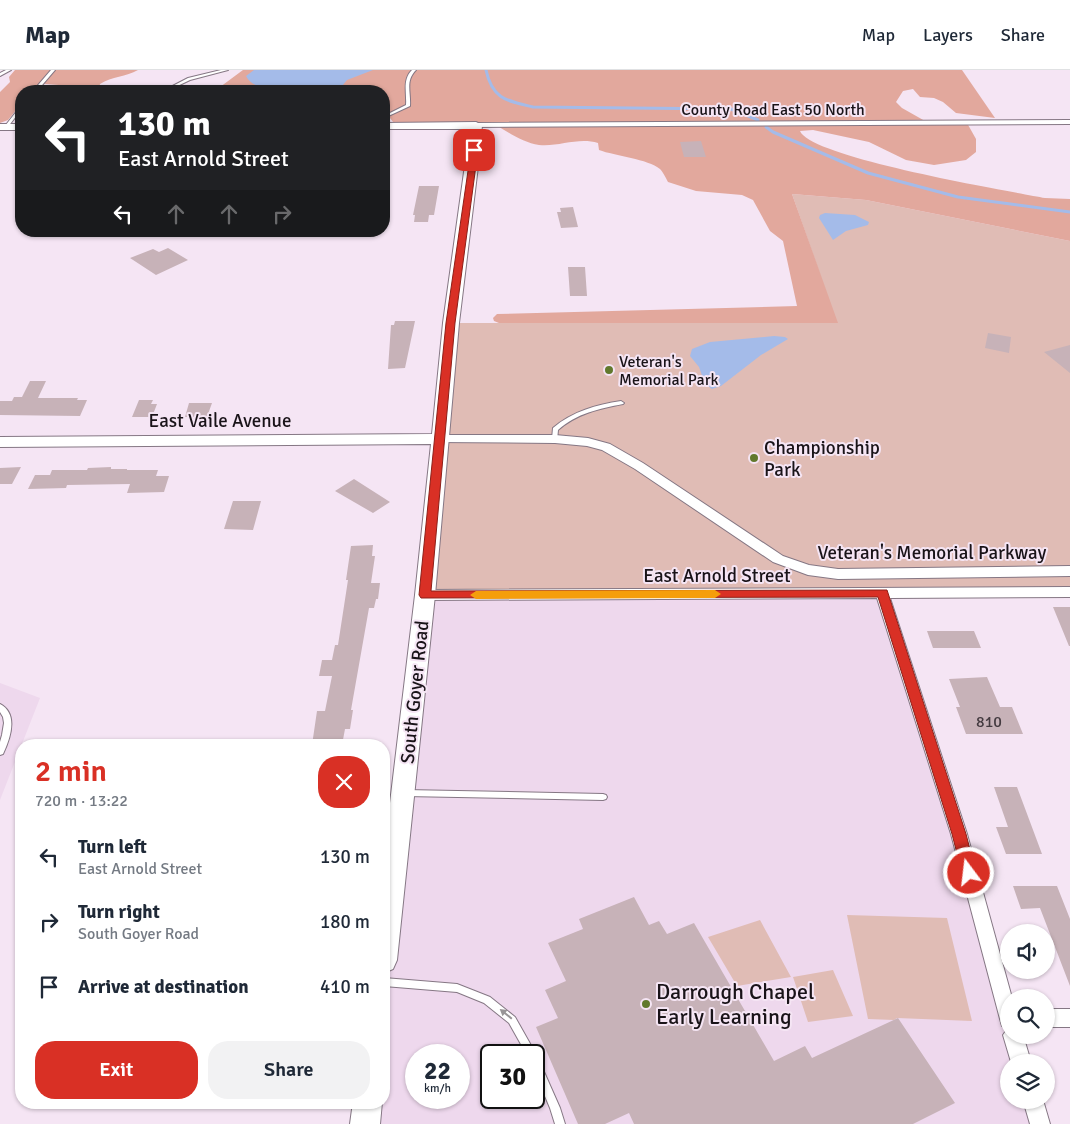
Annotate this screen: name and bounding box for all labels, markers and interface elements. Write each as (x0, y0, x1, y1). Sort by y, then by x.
text: Map (25, 20, 70, 50)
text: Map (862, 24, 895, 46)
text: Layers (923, 24, 973, 46)
text: Share (1001, 24, 1045, 46)
street label: County Road East 50 North (681, 100, 865, 120)
text: 130 m (118, 102, 211, 145)
icon: left (35, 105, 100, 170)
pin (453, 129, 495, 171)
icon: arrive (460, 136, 488, 164)
text: East Arnold Street (118, 145, 289, 172)
icon: left (109, 200, 137, 228)
icon: ahead (162, 200, 190, 228)
icon: ahead (215, 200, 243, 228)
icon: right (268, 200, 296, 228)
place label: Veteran's Memorial Park (619, 352, 719, 390)
marker: Veteran's Memorial Park (603, 364, 615, 376)
street label: East Vaile Avenue (149, 409, 291, 433)
place label: Championship Park (764, 436, 880, 482)
marker: Championship Park (748, 452, 760, 464)
street label: Veteran's Memorial Parkway (818, 541, 1046, 565)
street label: East Arnold Street (643, 564, 791, 588)
street label: South Goyer Road (396, 619, 434, 765)
house number: 810 (976, 712, 1002, 732)
text: 2 min (35, 753, 107, 790)
button: close (318, 756, 370, 808)
text: 720 m · 13:22 (35, 791, 128, 811)
text: Turn left (78, 835, 147, 859)
icon: left (35, 843, 63, 871)
text: 130 m (320, 845, 370, 869)
position arrow (942, 846, 994, 898)
text: East Arnold Street (78, 859, 202, 879)
text: Turn right (78, 900, 160, 924)
icon: right (35, 908, 63, 936)
text: 180 m (320, 910, 370, 934)
text: South Goyer Road (78, 924, 199, 944)
map controls (1000, 924, 1055, 1109)
button: sound (1000, 924, 1055, 979)
icon: arrive (35, 973, 63, 1001)
text: Arrive at destination (78, 975, 249, 999)
text: 410 m (320, 975, 370, 999)
place label: Darrough Chapel Early Learning (656, 978, 814, 1030)
button: search (1000, 989, 1055, 1044)
marker: Darrough Chapel Early Learning (640, 998, 652, 1010)
one-way arrow (499, 1009, 512, 1020)
button: Exit (35, 1041, 198, 1099)
button: Share (208, 1041, 370, 1099)
speed limit sign: 30 (480, 1044, 545, 1109)
button: layers (1000, 1054, 1055, 1109)
text: 22 (424, 1055, 451, 1086)
text: km/h (424, 1081, 451, 1096)

